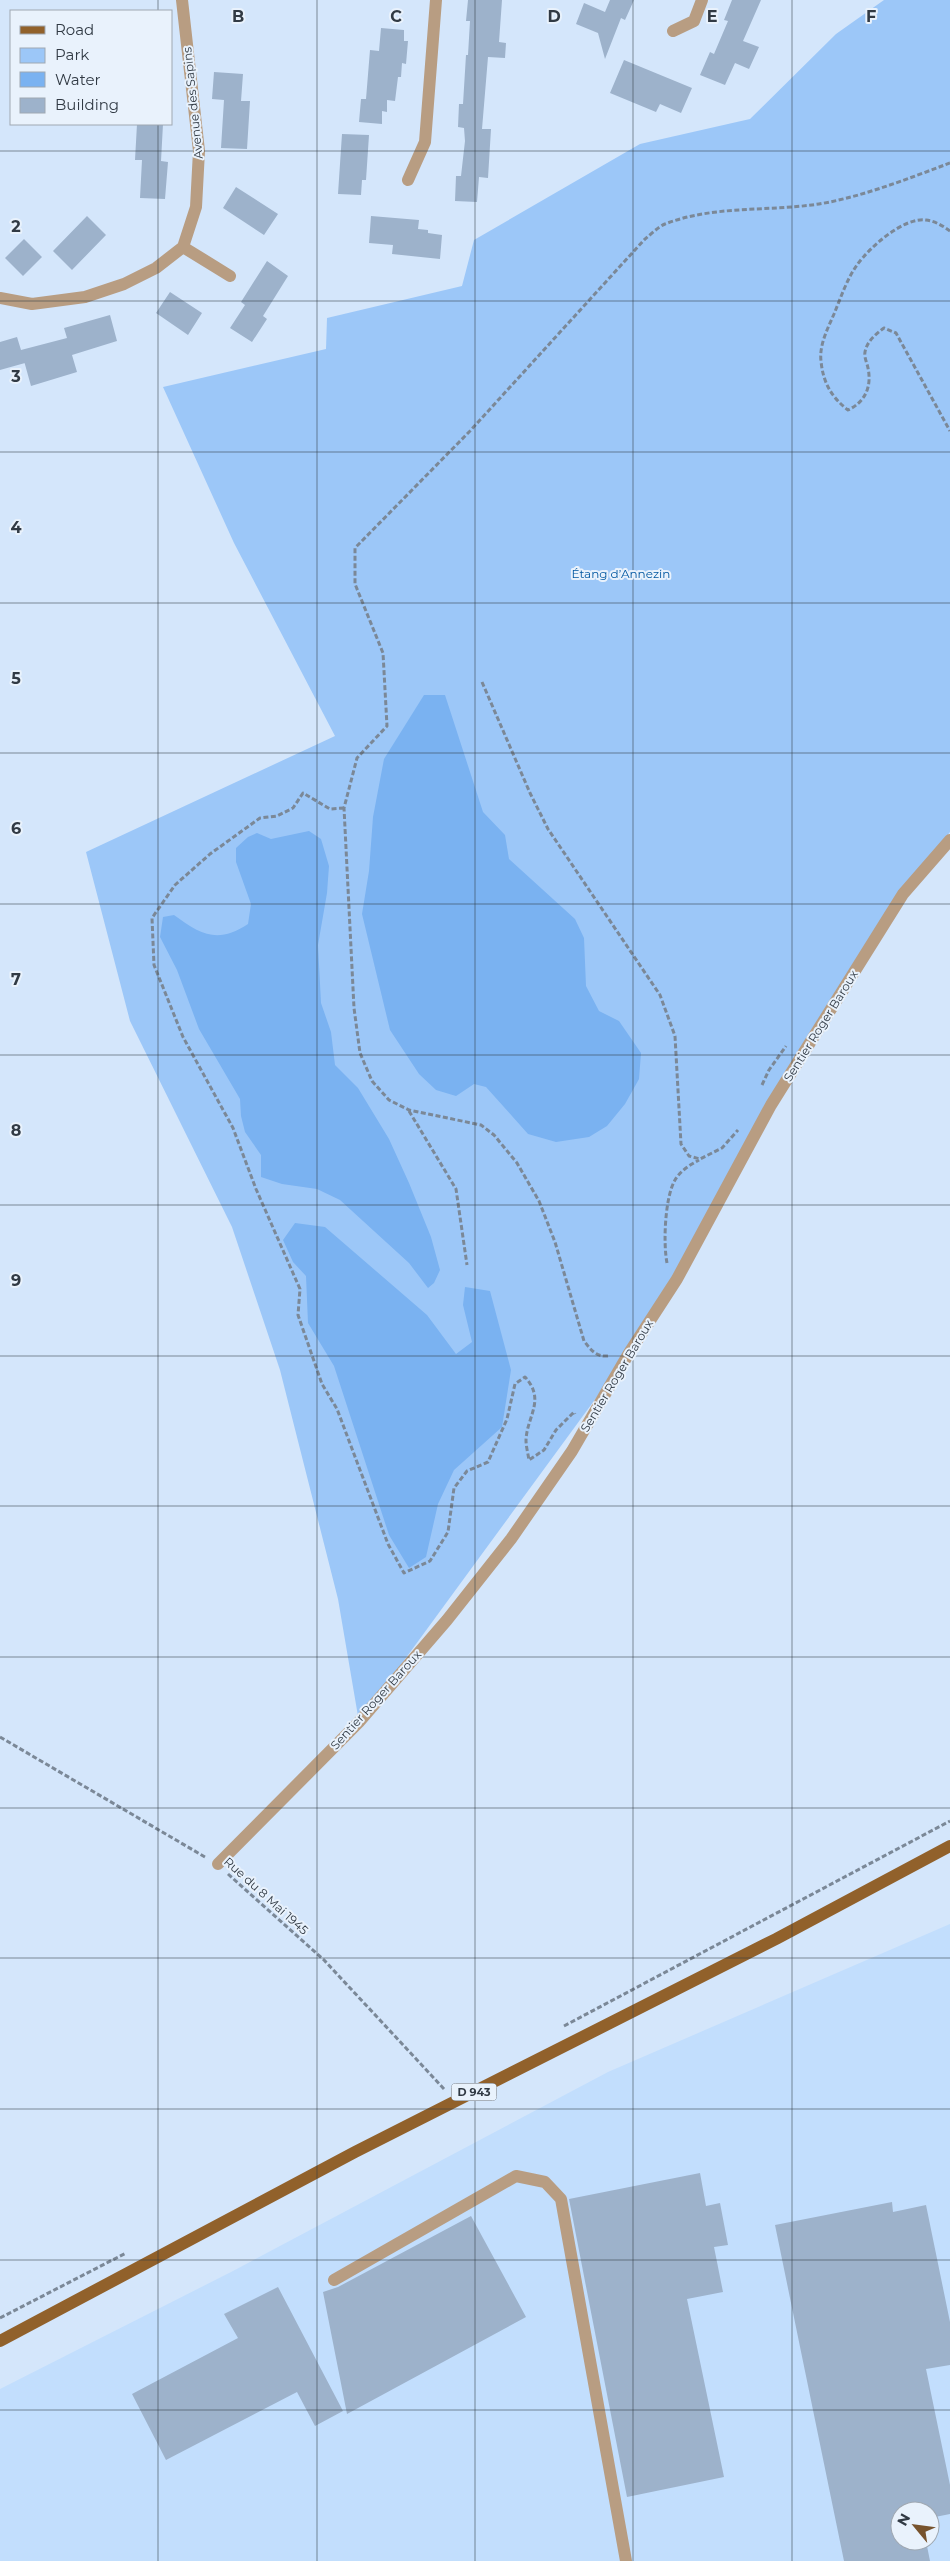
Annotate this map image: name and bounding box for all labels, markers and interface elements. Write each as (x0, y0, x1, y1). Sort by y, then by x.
text: B (232, 7, 244, 26)
text: C (390, 7, 402, 26)
text: D (547, 7, 561, 26)
text: E (707, 7, 717, 26)
text: F (866, 7, 876, 26)
legend (10, 10, 172, 125)
text: Road (55, 20, 94, 39)
text: Park (55, 45, 89, 64)
street label: Avenue des Sapins (179, 46, 206, 160)
text: Water (55, 70, 101, 89)
text: Building (55, 95, 119, 114)
text: 2 (11, 217, 21, 236)
text: 3 (10, 367, 21, 386)
text: 4 (10, 518, 22, 537)
park label: Étang d’Annezin (572, 566, 670, 581)
text: 5 (11, 669, 21, 688)
text: 6 (11, 819, 21, 838)
street label: Sentier Roger Baroux (780, 967, 861, 1084)
text: 7 (11, 970, 21, 989)
text: 8 (11, 1121, 21, 1140)
text: 9 (11, 1271, 21, 1290)
street label: Sentier Roger Baroux (577, 1316, 656, 1435)
street label: Sentier Roger Baroux (327, 1646, 425, 1752)
street label: Rue du 8 Mai 1945 (221, 1854, 312, 1938)
road number: D 943 (452, 2084, 496, 2100)
north arrow (890, 2501, 940, 2551)
text: N (893, 2510, 914, 2529)

